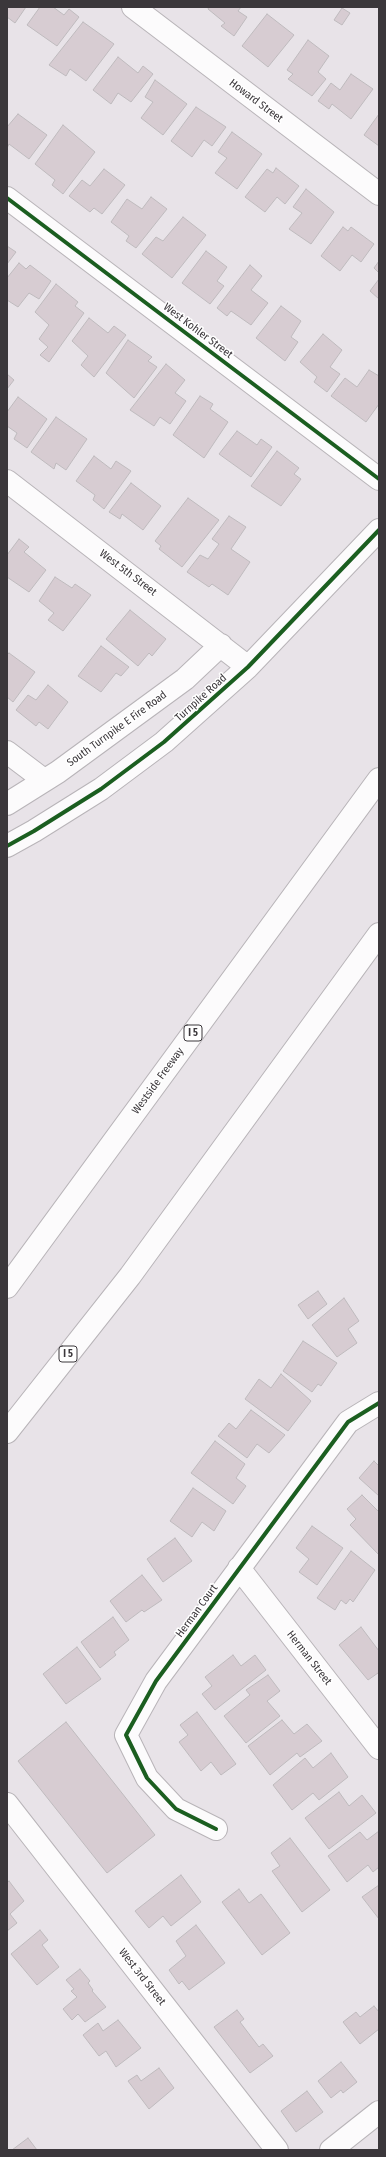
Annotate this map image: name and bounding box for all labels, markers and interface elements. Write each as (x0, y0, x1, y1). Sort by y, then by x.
street label: Howard Street (226, 76, 286, 126)
street label: West Kohler Street (161, 301, 235, 361)
street label: West 5th Street (97, 547, 159, 599)
street label: Turnpike Road (173, 672, 229, 724)
street label: South Turnpike E Fire Road (65, 688, 169, 770)
road number: I 5 (184, 1025, 202, 1041)
street label: Westside Freeway (129, 1045, 187, 1117)
road number: I 5 (59, 1346, 77, 1362)
street label: Herman Court (173, 1582, 221, 1640)
street label: Herman Street (284, 1628, 334, 1688)
street label: West 3rd Street (116, 1946, 168, 2008)

